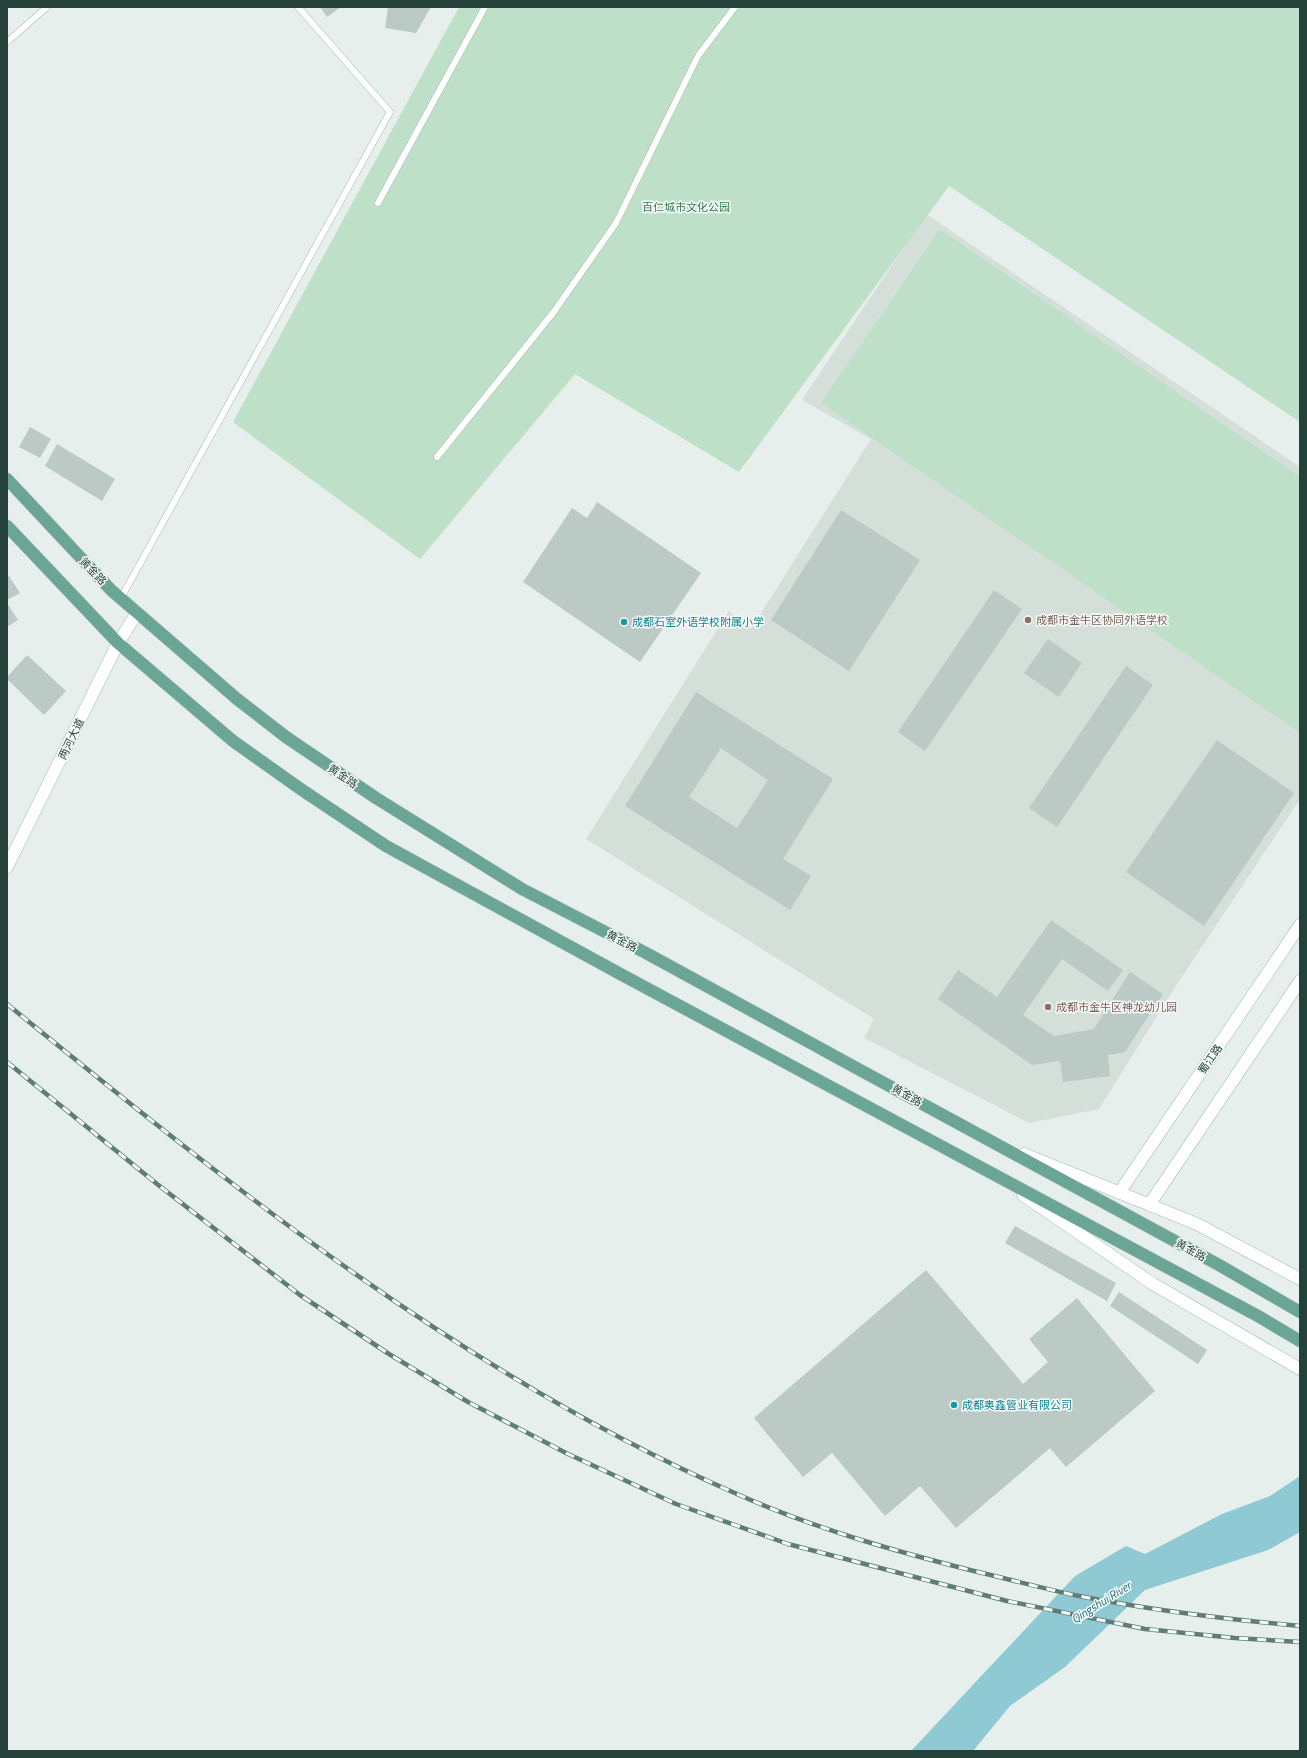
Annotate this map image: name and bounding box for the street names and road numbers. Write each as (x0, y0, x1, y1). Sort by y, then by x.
street label: 黄金路 (76, 554, 110, 588)
street label: 两河大道 (54, 716, 88, 762)
street label: 黄金路 (325, 760, 361, 792)
street label: 黄金路 (604, 926, 640, 956)
street label: 蜀江路 (1194, 1041, 1226, 1077)
street label: 黄金路 (889, 1080, 925, 1110)
street label: 黄金路 (1173, 1235, 1209, 1265)

